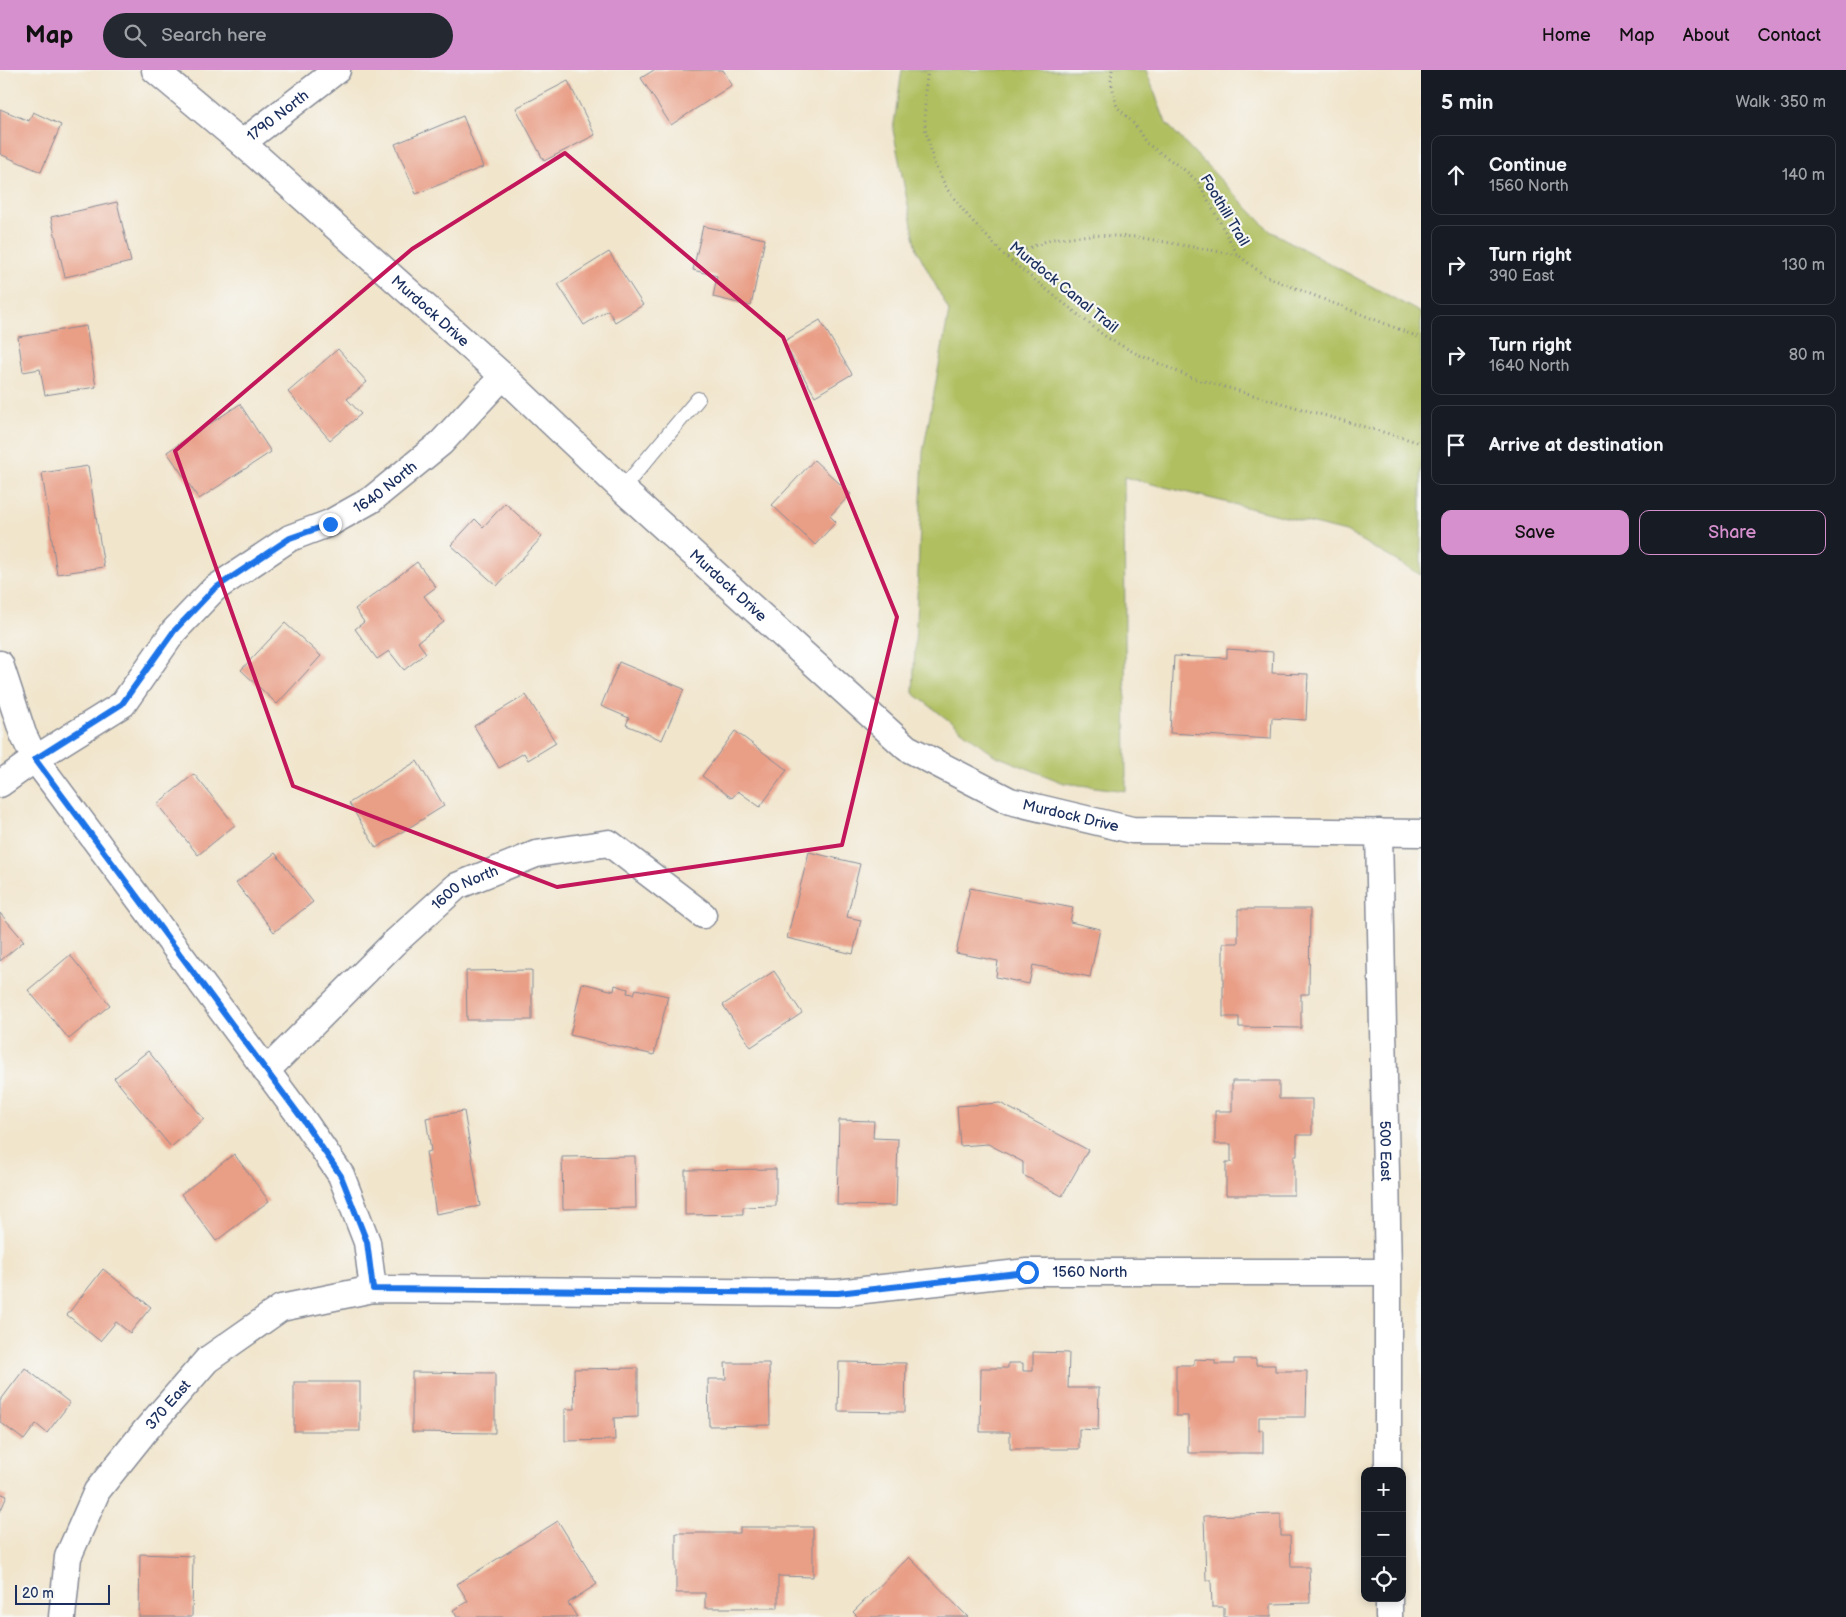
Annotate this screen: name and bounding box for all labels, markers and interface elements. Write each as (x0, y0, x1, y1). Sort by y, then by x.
search box (103, 13, 453, 58)
text: Map (25, 21, 73, 50)
icon: search (121, 21, 149, 49)
text: Search here (161, 24, 267, 47)
text: Home (1542, 25, 1591, 46)
text: Map (1619, 25, 1655, 46)
text: About (1683, 25, 1730, 46)
text: Contact (1758, 25, 1821, 46)
street label: 1790 North (243, 86, 313, 146)
text: 5 min (1441, 90, 1494, 115)
text: Walk · 350 m (1735, 93, 1826, 112)
text: Continue (1489, 154, 1567, 177)
icon: ahead (1442, 161, 1470, 189)
text: 140 m (1782, 166, 1825, 185)
street label: Foothill Trail (1196, 171, 1254, 250)
text: 1560 North (1489, 177, 1569, 196)
street label: Murdock Canal Trail (1005, 238, 1122, 337)
text: Turn right (1489, 244, 1572, 267)
icon: right (1442, 251, 1470, 279)
text: 130 m (1782, 256, 1825, 275)
text: 390 East (1489, 267, 1554, 286)
street label: Murdock Drive (387, 272, 473, 351)
text: Turn right (1489, 334, 1572, 357)
icon: right (1442, 341, 1470, 369)
text: 80 m (1789, 346, 1825, 365)
text: 1640 North (1489, 357, 1569, 376)
icon: arrive (1442, 431, 1470, 459)
text: Arrive at destination (1489, 434, 1664, 457)
street label: 1640 North (350, 457, 421, 518)
button: Save (1441, 510, 1629, 555)
button: Share (1639, 510, 1826, 555)
route end (319, 513, 342, 536)
street label: Murdock Drive (685, 546, 771, 626)
street label: Murdock Drive (1021, 795, 1121, 837)
street label: 1600 North (428, 861, 501, 915)
street label: 500 East (1375, 1120, 1395, 1182)
route start (1016, 1261, 1039, 1284)
street label: 1560 North (1053, 1263, 1127, 1282)
street label: 370 East (141, 1376, 195, 1434)
map controls (1361, 1467, 1406, 1602)
button: + (1361, 1467, 1406, 1512)
button: − (1361, 1512, 1406, 1557)
button: locate (1361, 1557, 1406, 1602)
scale bar (15, 1582, 110, 1605)
text: 20 m (22, 1585, 54, 1602)

